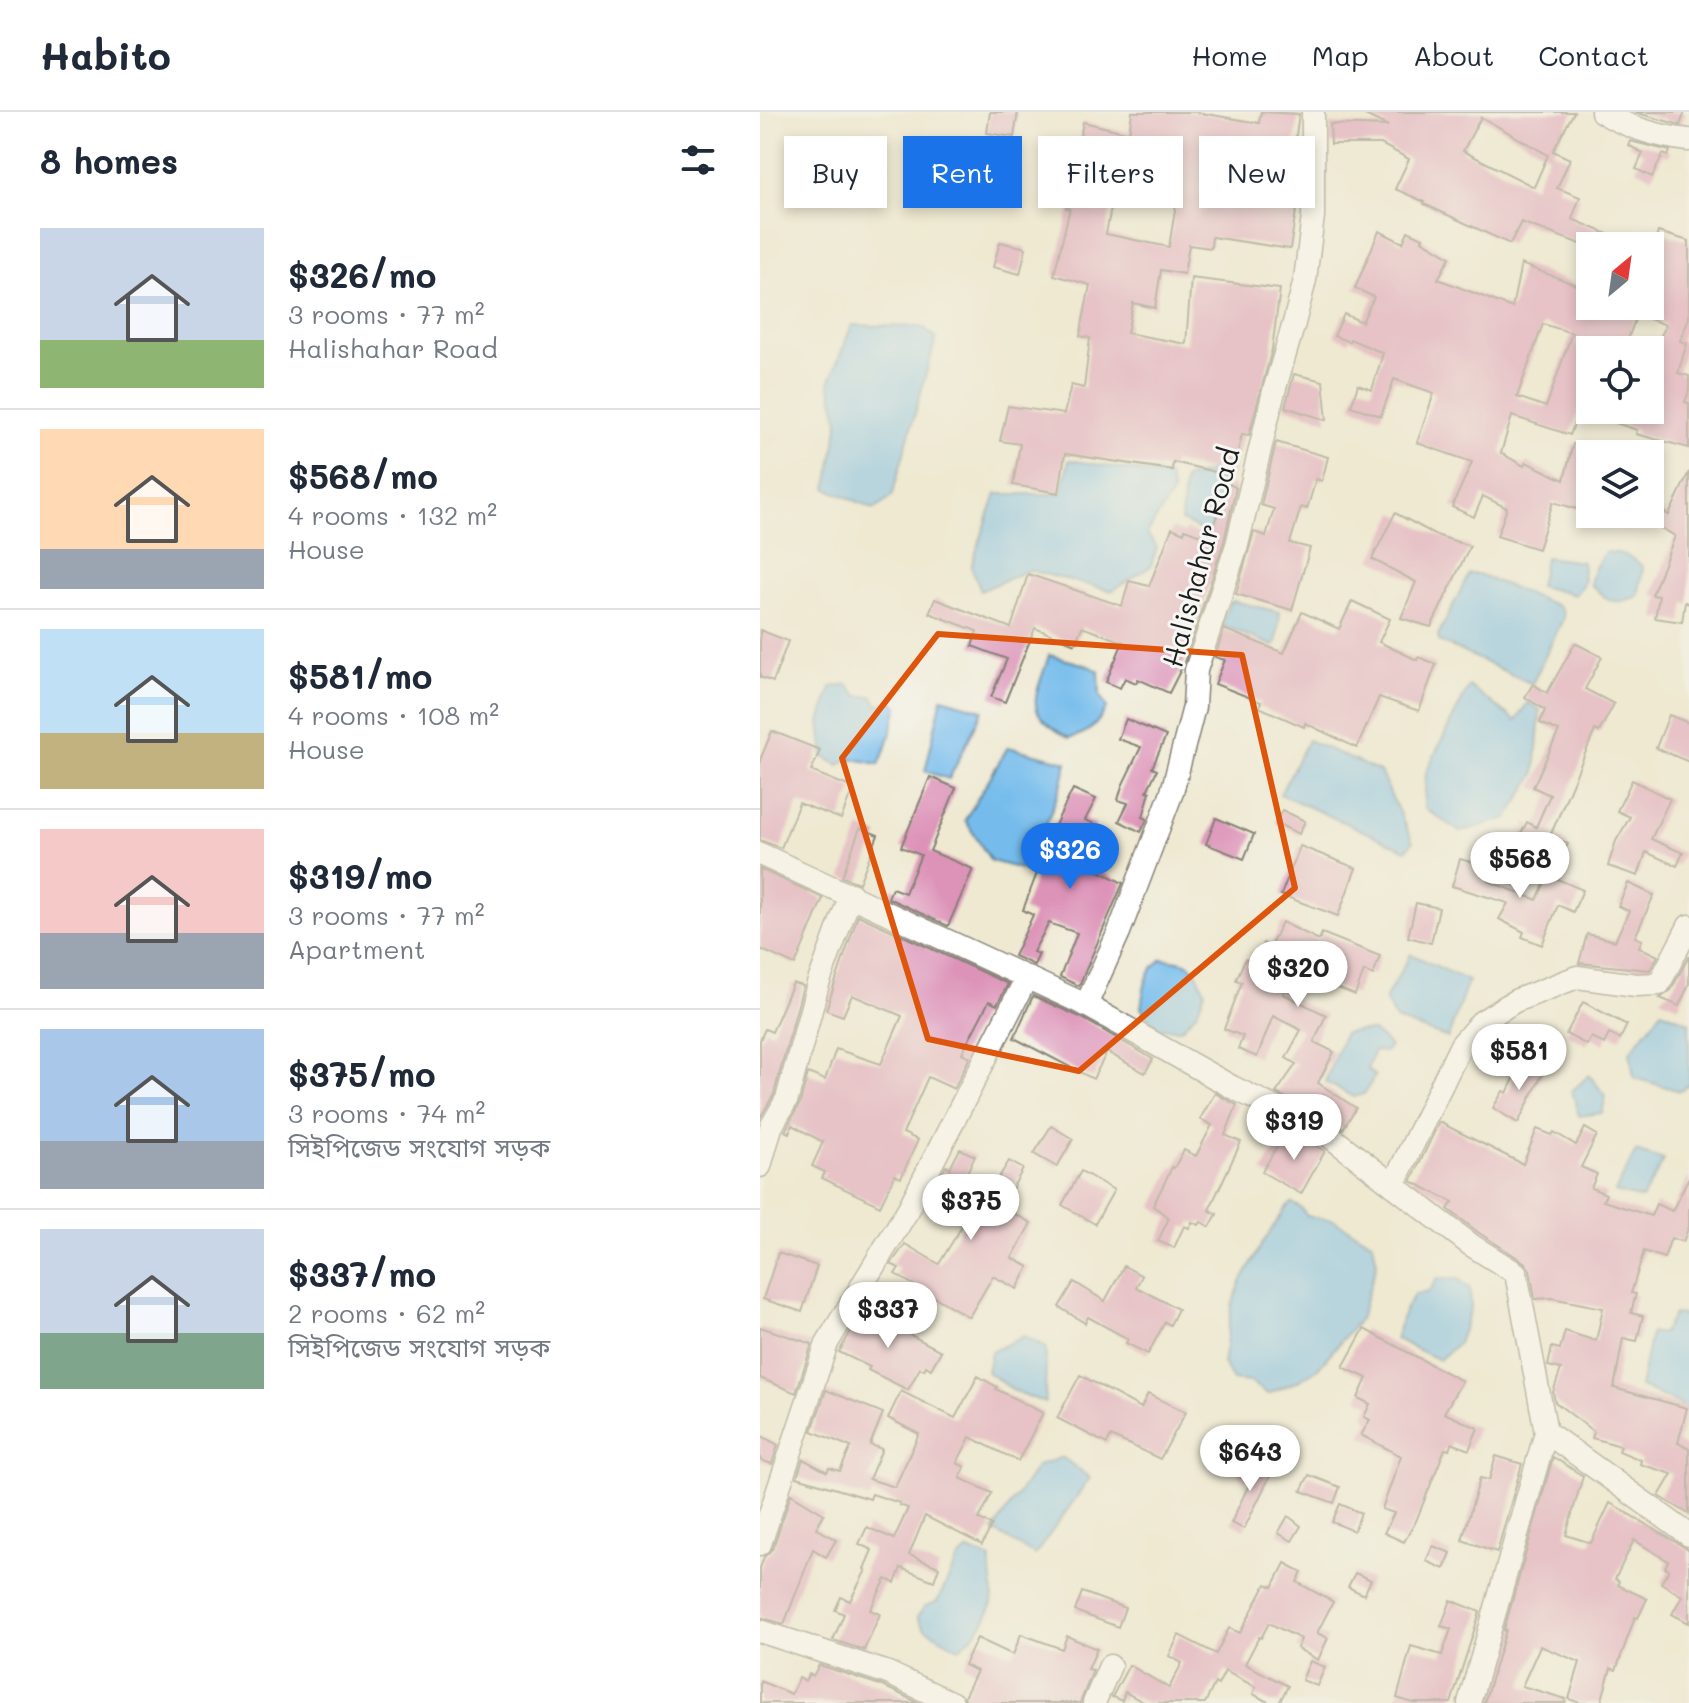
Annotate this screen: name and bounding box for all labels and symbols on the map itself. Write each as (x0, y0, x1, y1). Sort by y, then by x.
north arrow (1576, 232, 1664, 320)
street label: Halishahar Road (1153, 443, 1247, 671)
pin: $326 (1023, 823, 1117, 891)
pin: $568 (1473, 832, 1567, 900)
pin: $320 (1251, 941, 1345, 1009)
pin: $581 (1472, 1024, 1566, 1092)
pin: $319 (1247, 1094, 1341, 1162)
pin: $375 (924, 1174, 1018, 1242)
pin: $337 (841, 1282, 935, 1350)
pin: $643 (1203, 1425, 1297, 1493)

